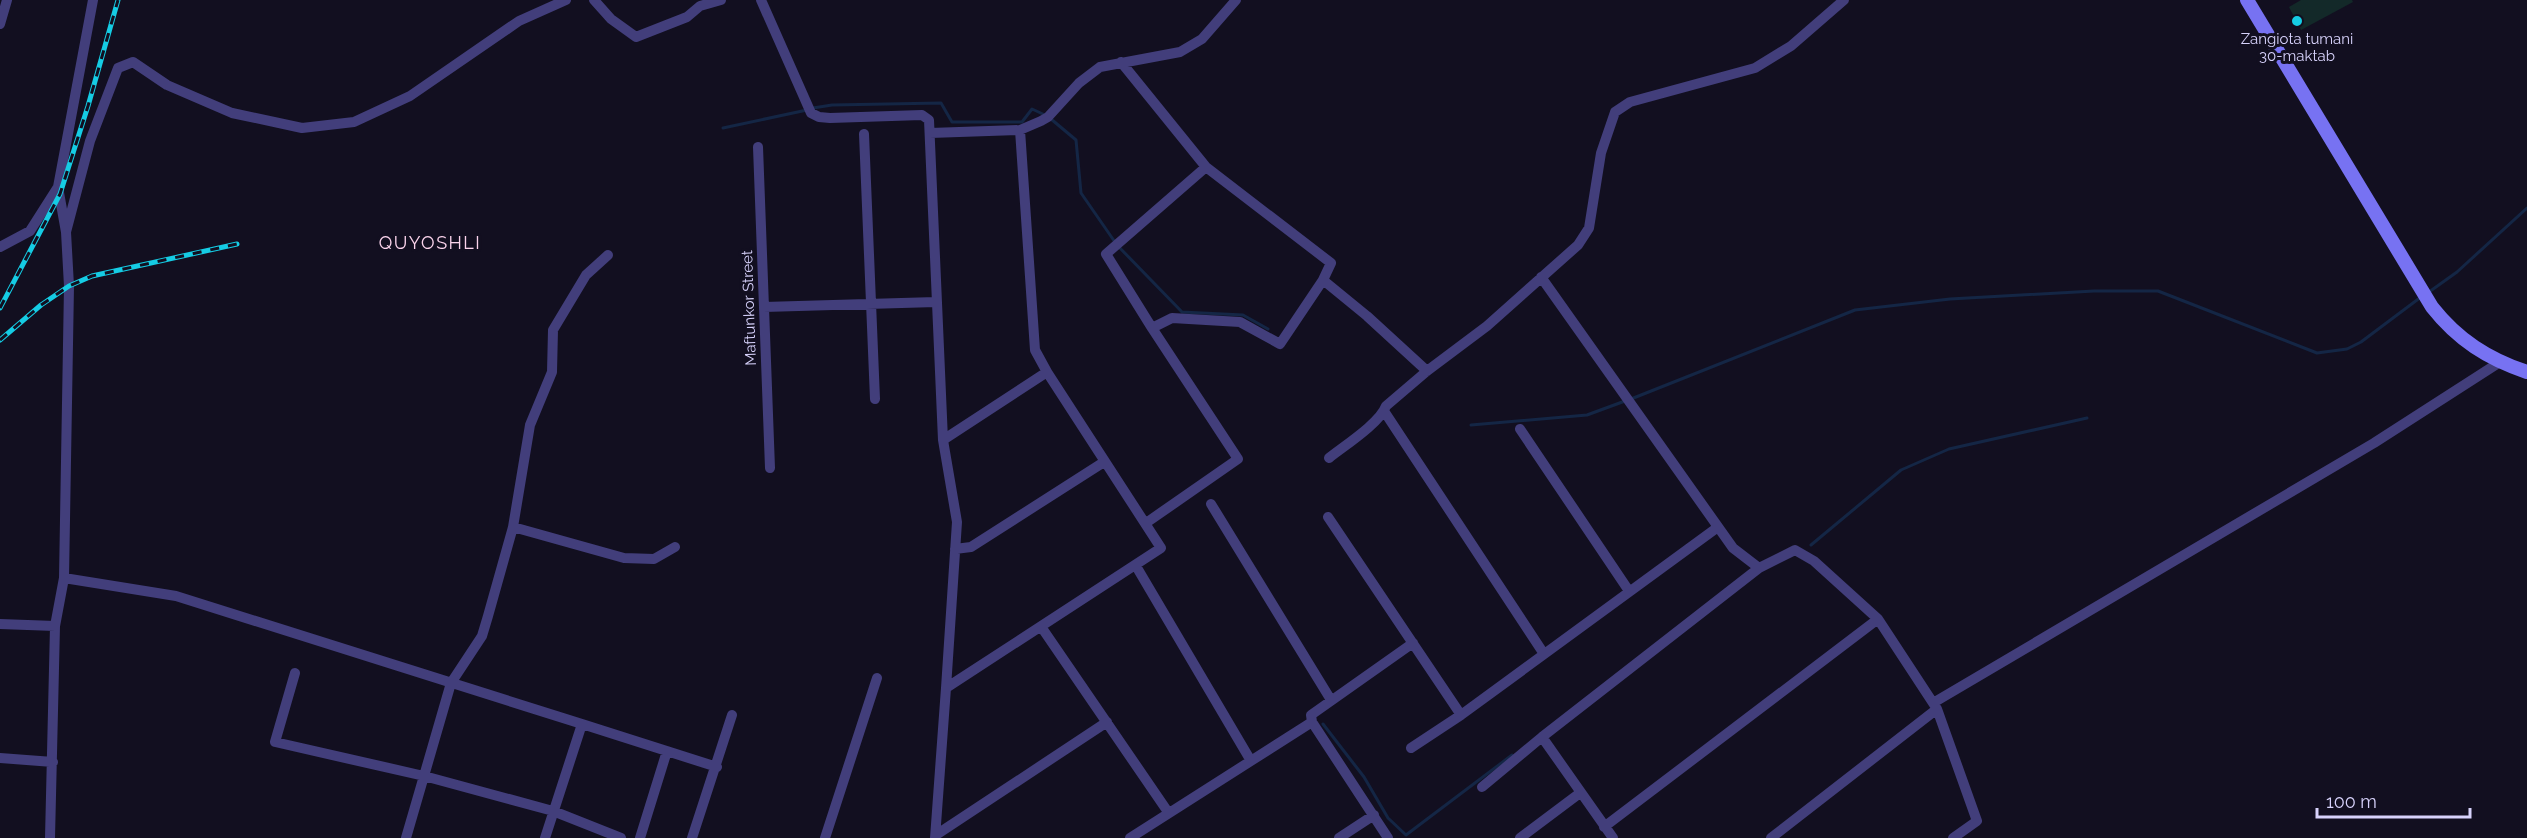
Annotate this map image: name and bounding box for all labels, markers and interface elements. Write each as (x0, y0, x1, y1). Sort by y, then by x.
marker: Zangiota tumani 30-maktab (2290, 14, 2304, 28)
place label: Zangiota tumani 30-maktab (2241, 30, 2353, 65)
district label: QUYOSHLI (379, 232, 481, 253)
street label: Maftunkor Street (738, 250, 760, 366)
scale bar (2317, 781, 2470, 819)
text: 100 m (2326, 791, 2377, 812)

